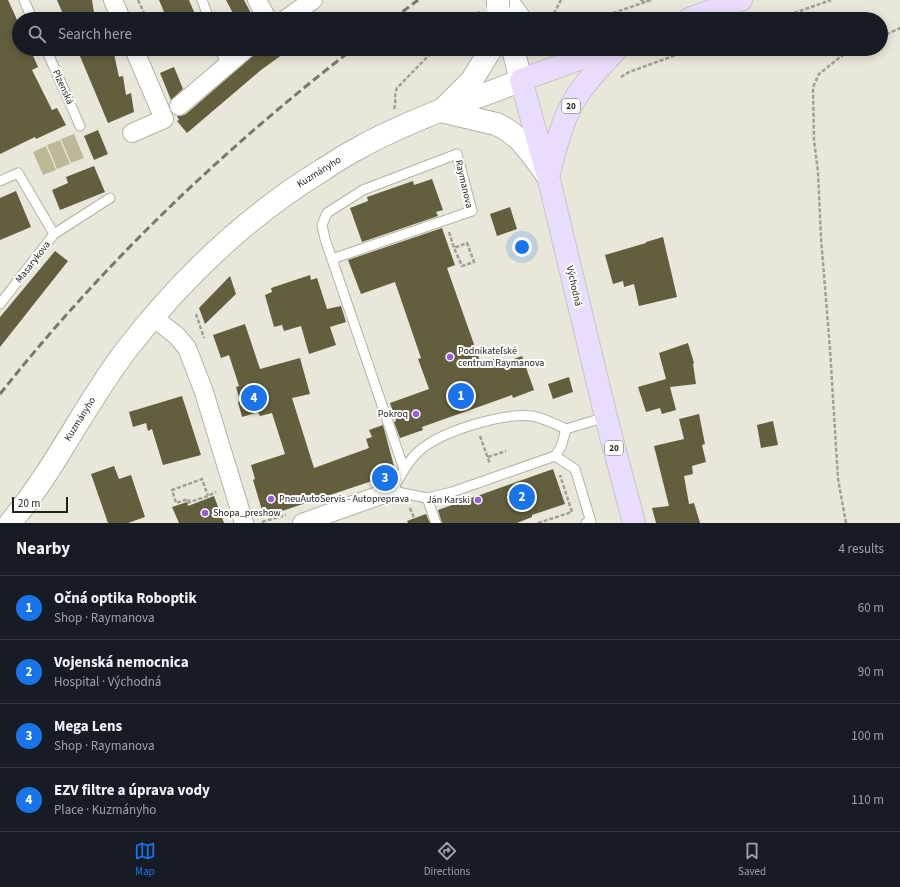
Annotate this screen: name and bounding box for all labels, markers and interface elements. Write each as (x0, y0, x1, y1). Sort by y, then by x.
search box (12, 12, 888, 56)
icon: search (26, 23, 48, 45)
text: Search here (58, 24, 132, 45)
street label: Plzenská (49, 67, 77, 107)
road number: 20 (562, 99, 580, 113)
street label: Kuzmányho (294, 153, 344, 191)
street label: Raymanova (452, 159, 476, 209)
your location (512, 237, 532, 257)
street label: Masarykova (12, 238, 54, 286)
street label: Východná (563, 264, 585, 308)
place label: Podnikateľské centrum Raymanova (458, 344, 544, 370)
marker: Podnikateľské centrum Raymanova (445, 352, 455, 362)
pin: 1 (448, 381, 474, 411)
pin: 4 (241, 383, 267, 413)
street label: Kuzmányho (61, 394, 99, 444)
place label: Pokroq (378, 407, 408, 421)
marker: Pokroq (411, 409, 421, 419)
road number: 20 (605, 441, 623, 455)
pin: 3 (372, 463, 398, 493)
pin: 2 (509, 482, 535, 512)
place label: PneuAutoServis - Autopreprava (279, 492, 409, 506)
place label: Ján Karski (427, 493, 470, 507)
marker: PneuAutoServis - Autopreprava (266, 494, 276, 504)
scale bar (12, 495, 68, 514)
marker: Ján Karski (473, 495, 483, 505)
text: 20 m (18, 496, 40, 511)
place label: Shopa_preshow (213, 506, 281, 520)
marker: Shopa_preshow (200, 508, 210, 518)
text: Nearby (16, 537, 70, 561)
text: 4 results (839, 540, 884, 558)
text: Očná optika Roboptik (54, 588, 197, 609)
text: 1 (26, 599, 32, 617)
text: 60 m (858, 599, 884, 617)
text: Shop · Raymanova (54, 609, 155, 627)
text: Vojenská nemocnica (54, 652, 189, 673)
text: 2 (26, 663, 32, 681)
text: 90 m (858, 663, 884, 681)
text: Hospital · Východná (54, 673, 161, 691)
text: Mega Lens (54, 716, 122, 737)
text: 3 (26, 727, 32, 745)
text: 100 m (851, 727, 884, 745)
text: Shop · Raymanova (54, 737, 155, 755)
text: EZV filtre a úprava vody (54, 780, 210, 801)
text: 4 (26, 791, 32, 809)
text: 110 m (851, 791, 884, 809)
text: Place · Kuzmányho (54, 801, 156, 819)
tab: Map (134, 840, 156, 879)
tab: Directions (424, 840, 470, 879)
tab: Saved (738, 840, 766, 879)

